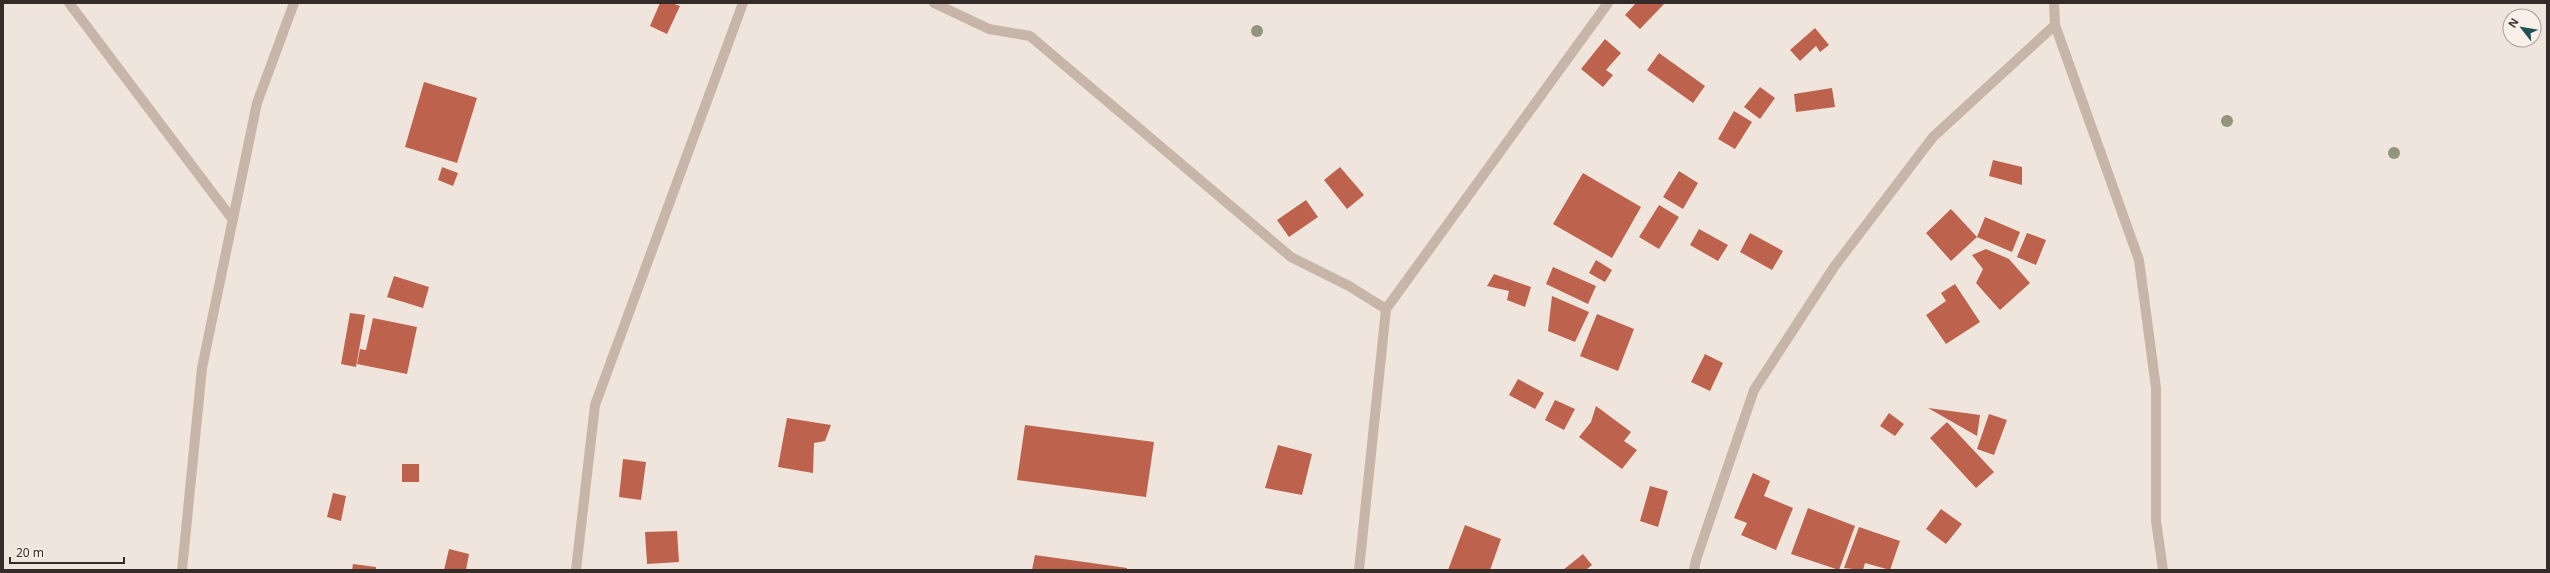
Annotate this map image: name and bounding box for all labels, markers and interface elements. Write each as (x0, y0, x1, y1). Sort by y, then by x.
north arrow (2502, 8, 2542, 48)
text: N (2504, 15, 2522, 30)
scale bar (10, 539, 124, 565)
text: 20 m (16, 544, 44, 561)

